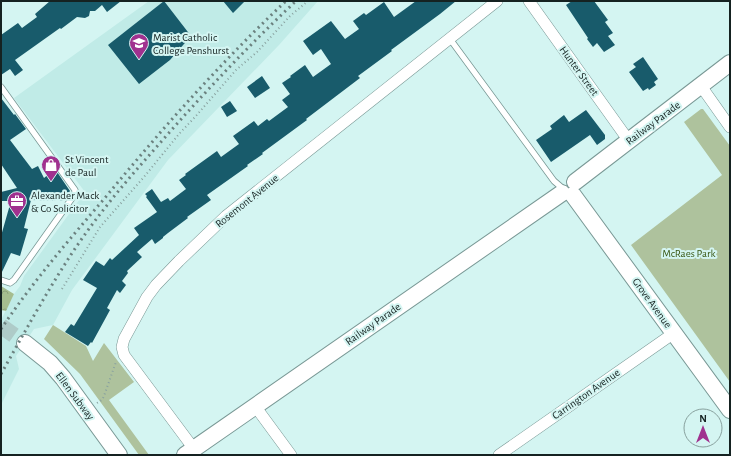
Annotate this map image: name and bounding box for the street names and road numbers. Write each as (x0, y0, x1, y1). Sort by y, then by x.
street label: Hunter Street (557, 44, 601, 98)
street label: Railway Parade (624, 99, 682, 147)
street label: Rosemont Avenue (213, 172, 281, 230)
street label: Grove Avenue (630, 276, 674, 330)
street label: Railway Parade (343, 301, 403, 347)
street label: Carrington Avenue (550, 367, 622, 421)
street label: Ellen Subway (54, 370, 97, 422)

